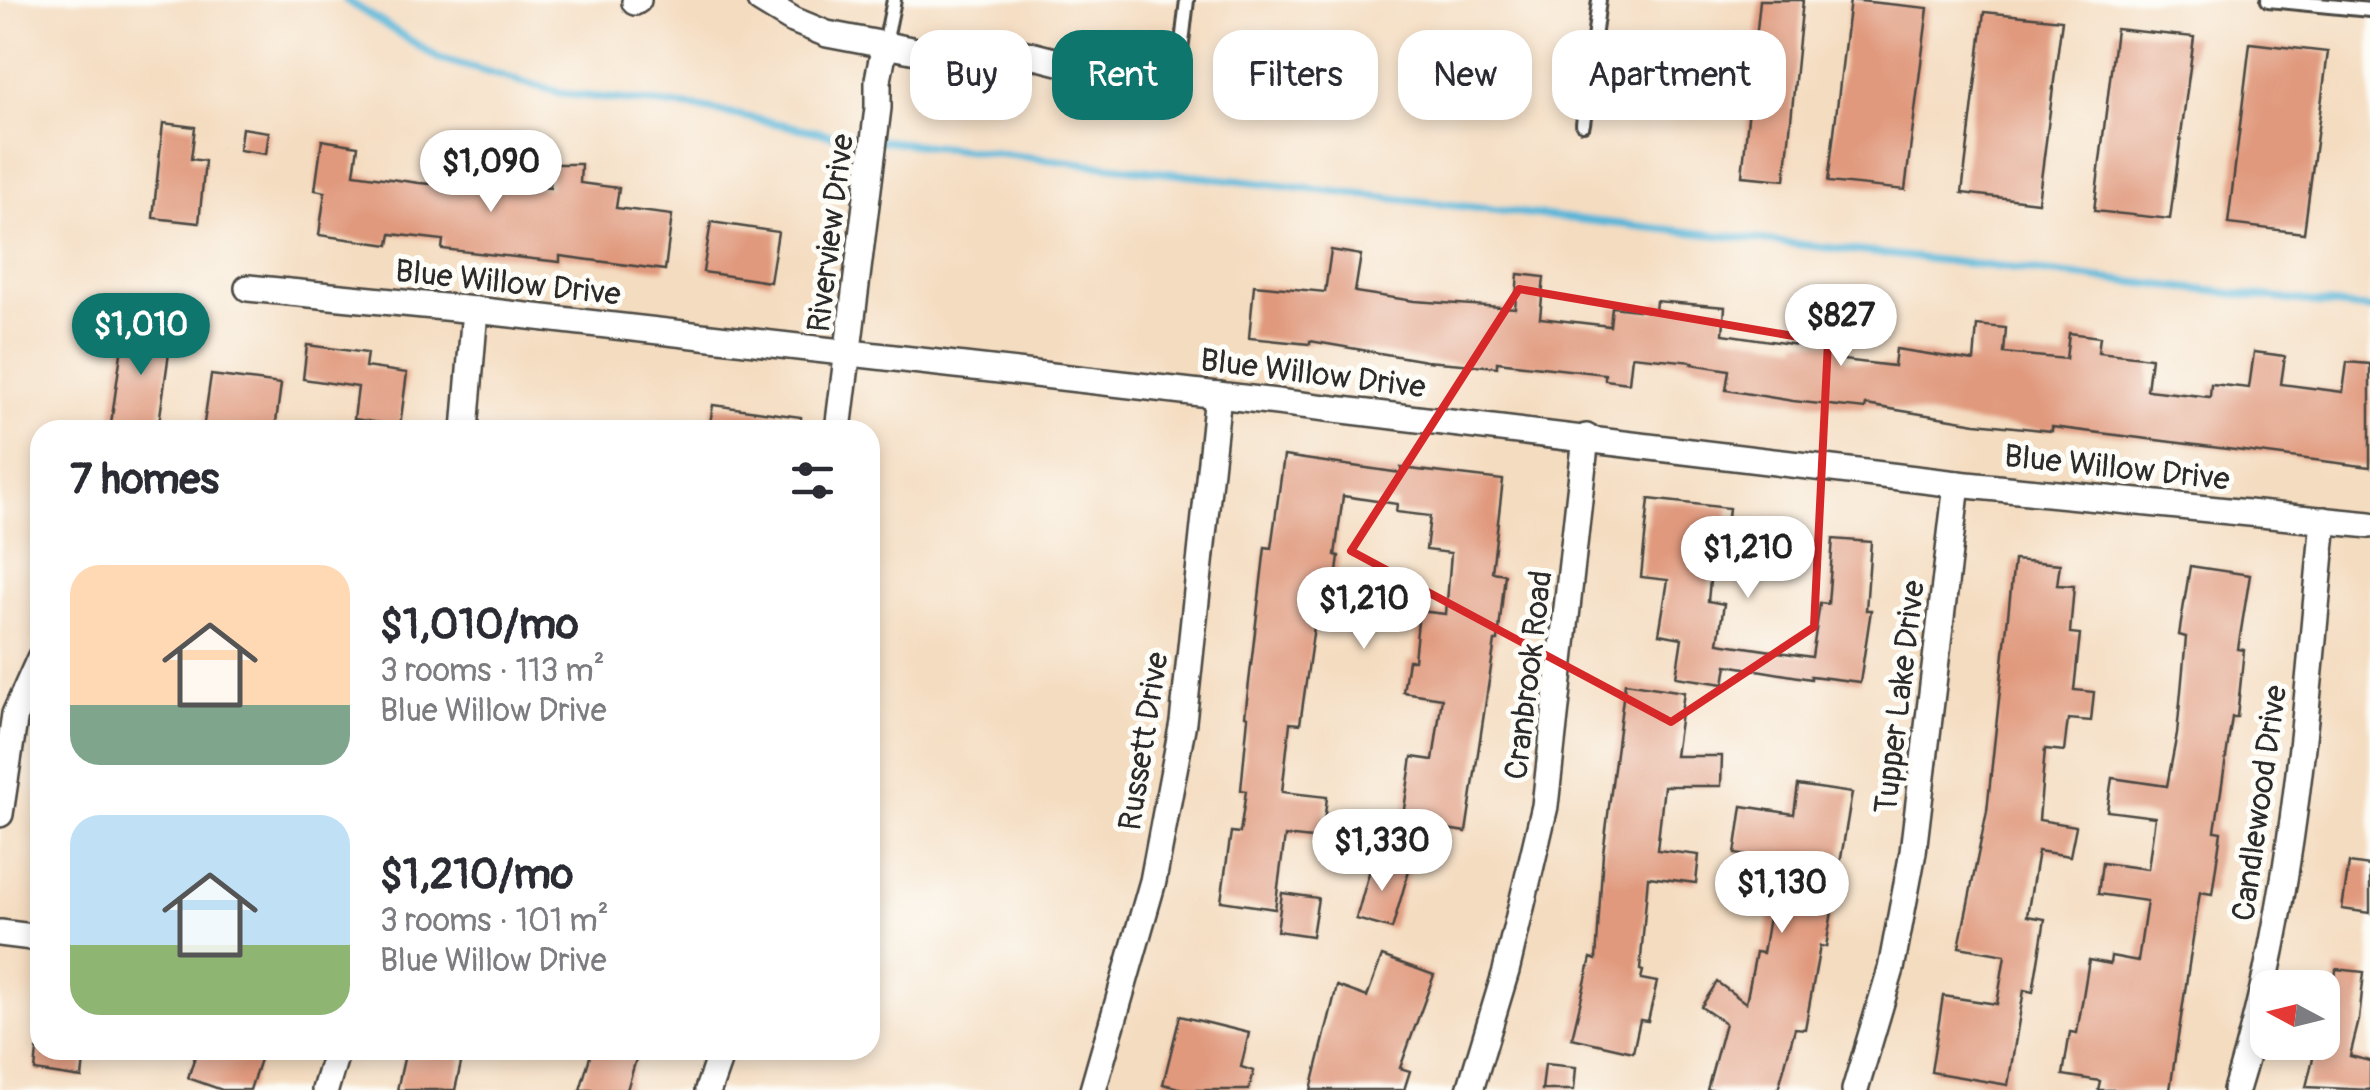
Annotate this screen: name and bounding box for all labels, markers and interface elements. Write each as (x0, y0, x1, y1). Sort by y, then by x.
chip: Buy (910, 30, 1032, 120)
chip: Rent (1052, 30, 1193, 120)
chip: Filters (1213, 30, 1378, 120)
chip: New (1398, 30, 1532, 120)
chip: Apartment (1552, 30, 1786, 120)
pin: $1,090 (410, 130, 572, 215)
street label: Riverview Drive (799, 131, 863, 335)
text: $1,090 (442, 142, 540, 182)
street label: Blue Willow Drive (393, 251, 623, 315)
pin: $827 (1782, 284, 1900, 369)
pin: $1,010 (60, 293, 222, 378)
text: $827 (1807, 296, 1875, 336)
text: $1,010 (94, 305, 188, 345)
street label: Blue Willow Drive (1198, 340, 1428, 408)
street label: Blue Willow Drive (2002, 436, 2232, 500)
icon: filters (785, 453, 840, 508)
text: 7 homes (70, 454, 219, 506)
pin: $1,210 (1667, 516, 1829, 601)
text: $1,210 (1703, 528, 1793, 568)
pin: $1,210 (1283, 567, 1445, 652)
street label: Cranbrook Road (1496, 568, 1562, 782)
street label: Tupper Lake Drive (1866, 578, 1934, 816)
text: $1,210 (1319, 579, 1409, 619)
text: $1,010/mo (380, 599, 579, 651)
icon: home (150, 605, 270, 725)
street label: Russett Drive (1110, 649, 1178, 833)
text: 3 rooms · 113 m² (380, 651, 605, 691)
street label: Candlewood Drive (2224, 682, 2296, 924)
text: Blue Willow Drive (380, 691, 607, 731)
pin: $1,330 (1301, 809, 1463, 894)
text: $1,330 (1334, 821, 1430, 861)
text: $1,210/mo (380, 849, 573, 901)
pin: $1,130 (1701, 851, 1863, 936)
icon: home (150, 855, 270, 975)
text: $1,130 (1737, 863, 1827, 903)
text: 3 rooms · 101 m² (380, 901, 609, 941)
text: Blue Willow Drive (380, 941, 607, 981)
north arrow (2250, 970, 2340, 1060)
map controls (2250, 970, 2340, 1060)

